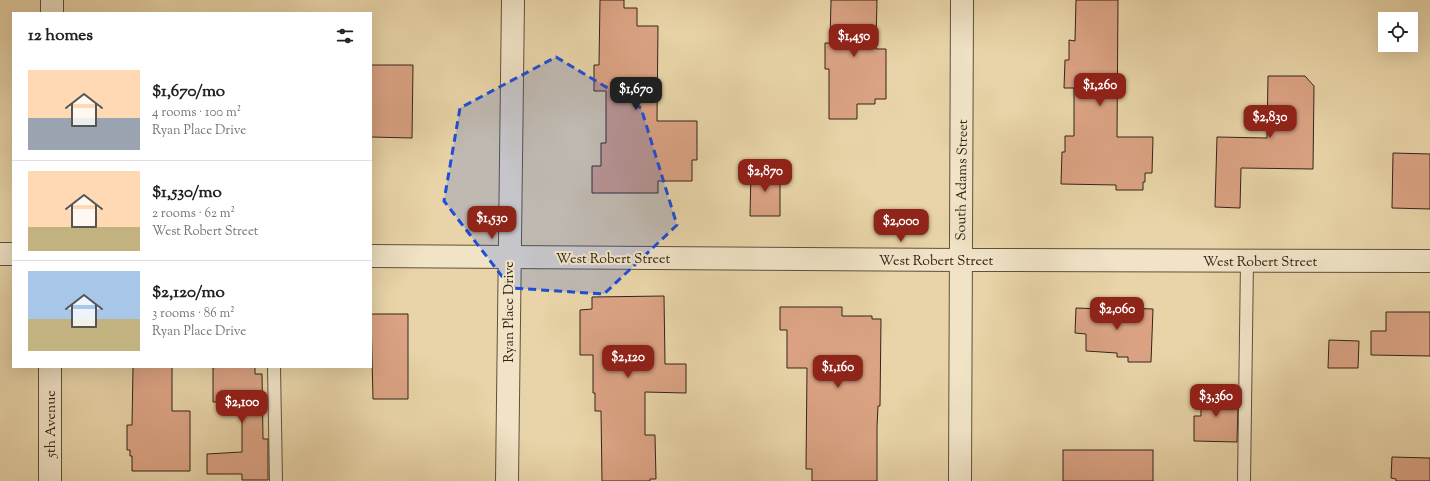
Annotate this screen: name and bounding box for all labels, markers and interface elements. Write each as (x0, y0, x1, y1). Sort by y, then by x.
map controls (1378, 12, 1418, 52)
button: locate (1378, 12, 1418, 52)
text: 12 homes (28, 24, 93, 48)
pin: $1,450 (821, 24, 887, 58)
icon: filters (334, 25, 356, 47)
text: $1,450 (838, 28, 870, 46)
pin: $1,260 (1067, 73, 1133, 107)
pin: $1,670 (603, 77, 669, 111)
text: $1,260 (1083, 77, 1117, 95)
text: $1,670/mo (152, 80, 225, 104)
text: $1,670 (619, 81, 653, 99)
icon: home (60, 86, 108, 134)
text: 4 rooms · 100 m² (152, 104, 241, 122)
pin: $2,830 (1237, 105, 1303, 139)
text: $2,830 (1253, 109, 1287, 127)
street label: South Adams Street (952, 119, 974, 241)
text: Ryan Place Drive (152, 122, 246, 140)
pin: $2,870 (732, 159, 798, 193)
text: $2,870 (747, 163, 783, 181)
text: $1,530/mo (152, 181, 222, 205)
icon: home (60, 187, 108, 235)
text: 2 rooms · 62 m² (152, 205, 235, 223)
pin: $1,530 (459, 206, 525, 240)
pin: $2,000 (868, 209, 934, 243)
text: $1,530 (476, 210, 508, 228)
text: $2,000 (883, 213, 919, 231)
text: West Robert Street (152, 223, 258, 241)
street label: West Robert Street (556, 250, 670, 270)
street label: West Robert Street (879, 252, 993, 272)
street label: West Robert Street (1203, 253, 1317, 273)
street label: Ryan Place Drive (500, 261, 520, 363)
text: $2,120/mo (152, 281, 225, 305)
icon: home (60, 287, 108, 335)
pin: $2,060 (1084, 297, 1150, 331)
text: $2,060 (1099, 301, 1135, 319)
text: 3 rooms · 86 m² (152, 305, 235, 323)
text: Ryan Place Drive (152, 323, 246, 341)
pin: $2,120 (595, 345, 661, 379)
text: $2,120 (611, 349, 645, 367)
pin: $1,160 (805, 355, 871, 389)
text: $1,160 (822, 359, 854, 377)
pin: $3,360 (1183, 384, 1249, 418)
text: $3,360 (1199, 388, 1233, 406)
street label: 5th Avenue (42, 390, 62, 459)
pin: $2,100 (209, 390, 275, 424)
text: $2,100 (225, 394, 259, 412)

